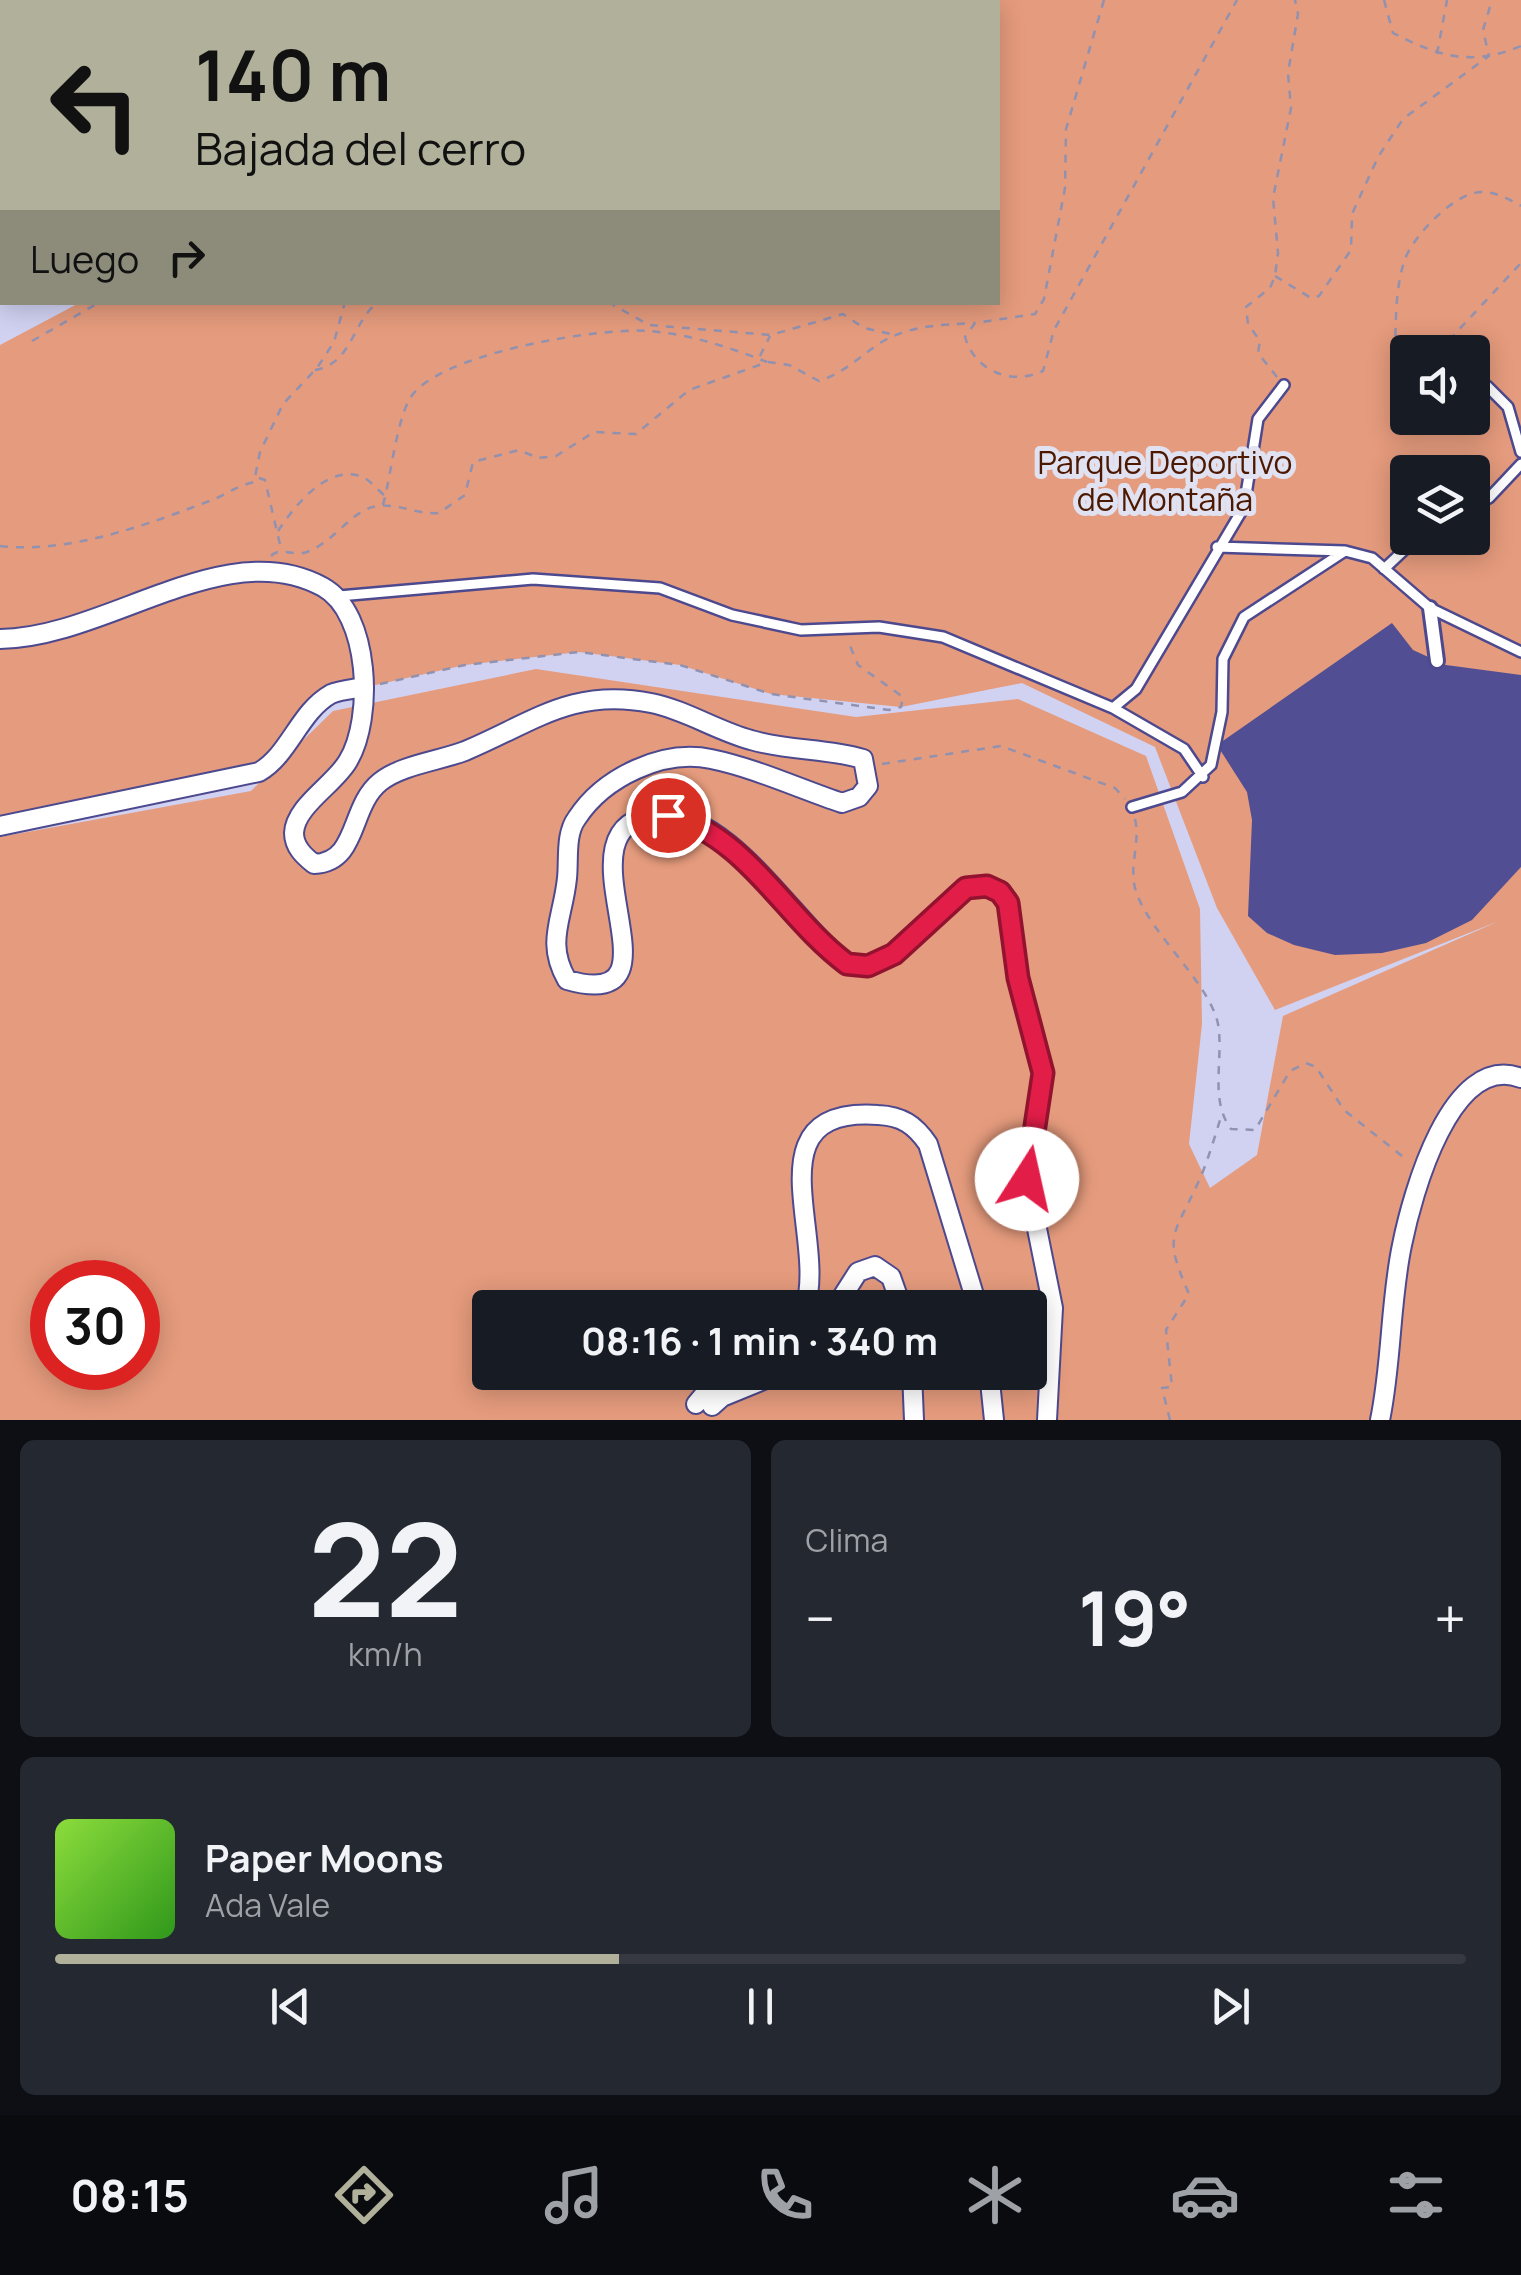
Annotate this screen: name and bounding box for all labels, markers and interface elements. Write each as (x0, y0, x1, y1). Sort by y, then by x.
text: 140 m (195, 26, 391, 122)
icon: left (30, 40, 160, 170)
text: Bajada del cerro (195, 117, 526, 179)
icon: right (159, 230, 214, 285)
text: Luego (30, 232, 139, 284)
map controls (1390, 335, 1490, 555)
button: sound (1390, 335, 1490, 435)
park label: Parque Deportivo de Montaña (1038, 440, 1292, 521)
button: layers (1390, 455, 1490, 555)
pin (626, 773, 711, 858)
icon: arrive (641, 788, 696, 843)
position arrow (975, 1127, 1079, 1231)
speed limit sign: 30 (30, 1260, 160, 1390)
text: 08:16 · 1 min · 340 m (581, 1314, 938, 1366)
text: 22 (308, 1478, 463, 1656)
text: Clima (806, 1518, 888, 1562)
text: 19° (1078, 1566, 1191, 1669)
text: − (806, 1580, 835, 1656)
text: + (1434, 1580, 1466, 1656)
text: km/h (348, 1632, 422, 1676)
text: Paper Moons (205, 1831, 444, 1883)
text: Ada Vale (205, 1883, 330, 1927)
icon: previous (263, 1979, 318, 2034)
icon: pause (733, 1979, 788, 2034)
icon: next (1203, 1979, 1258, 2034)
icon: directions (329, 2160, 399, 2230)
icon: music (539, 2160, 609, 2230)
icon: phone (750, 2160, 820, 2230)
icon: climate (960, 2160, 1030, 2230)
icon: car (1170, 2160, 1240, 2230)
icon: filters (1381, 2160, 1451, 2230)
text: 08:15 (70, 2164, 189, 2226)

